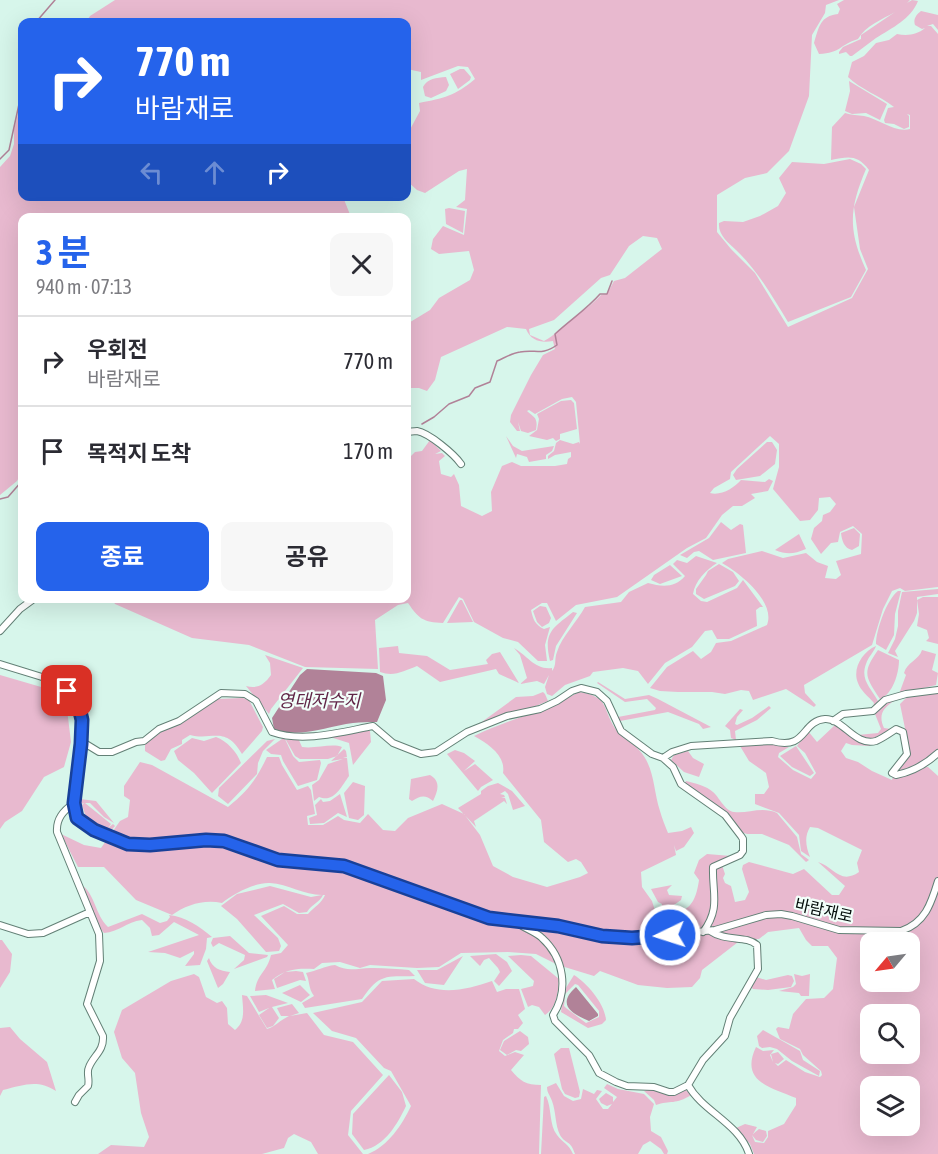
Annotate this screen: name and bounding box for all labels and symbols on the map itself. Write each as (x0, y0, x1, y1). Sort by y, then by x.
pin (41, 665, 92, 716)
water label: 영대저수지 (278, 690, 362, 711)
street label: 바람재로 (793, 895, 855, 925)
position arrow (638, 903, 702, 967)
north arrow (860, 932, 920, 992)

